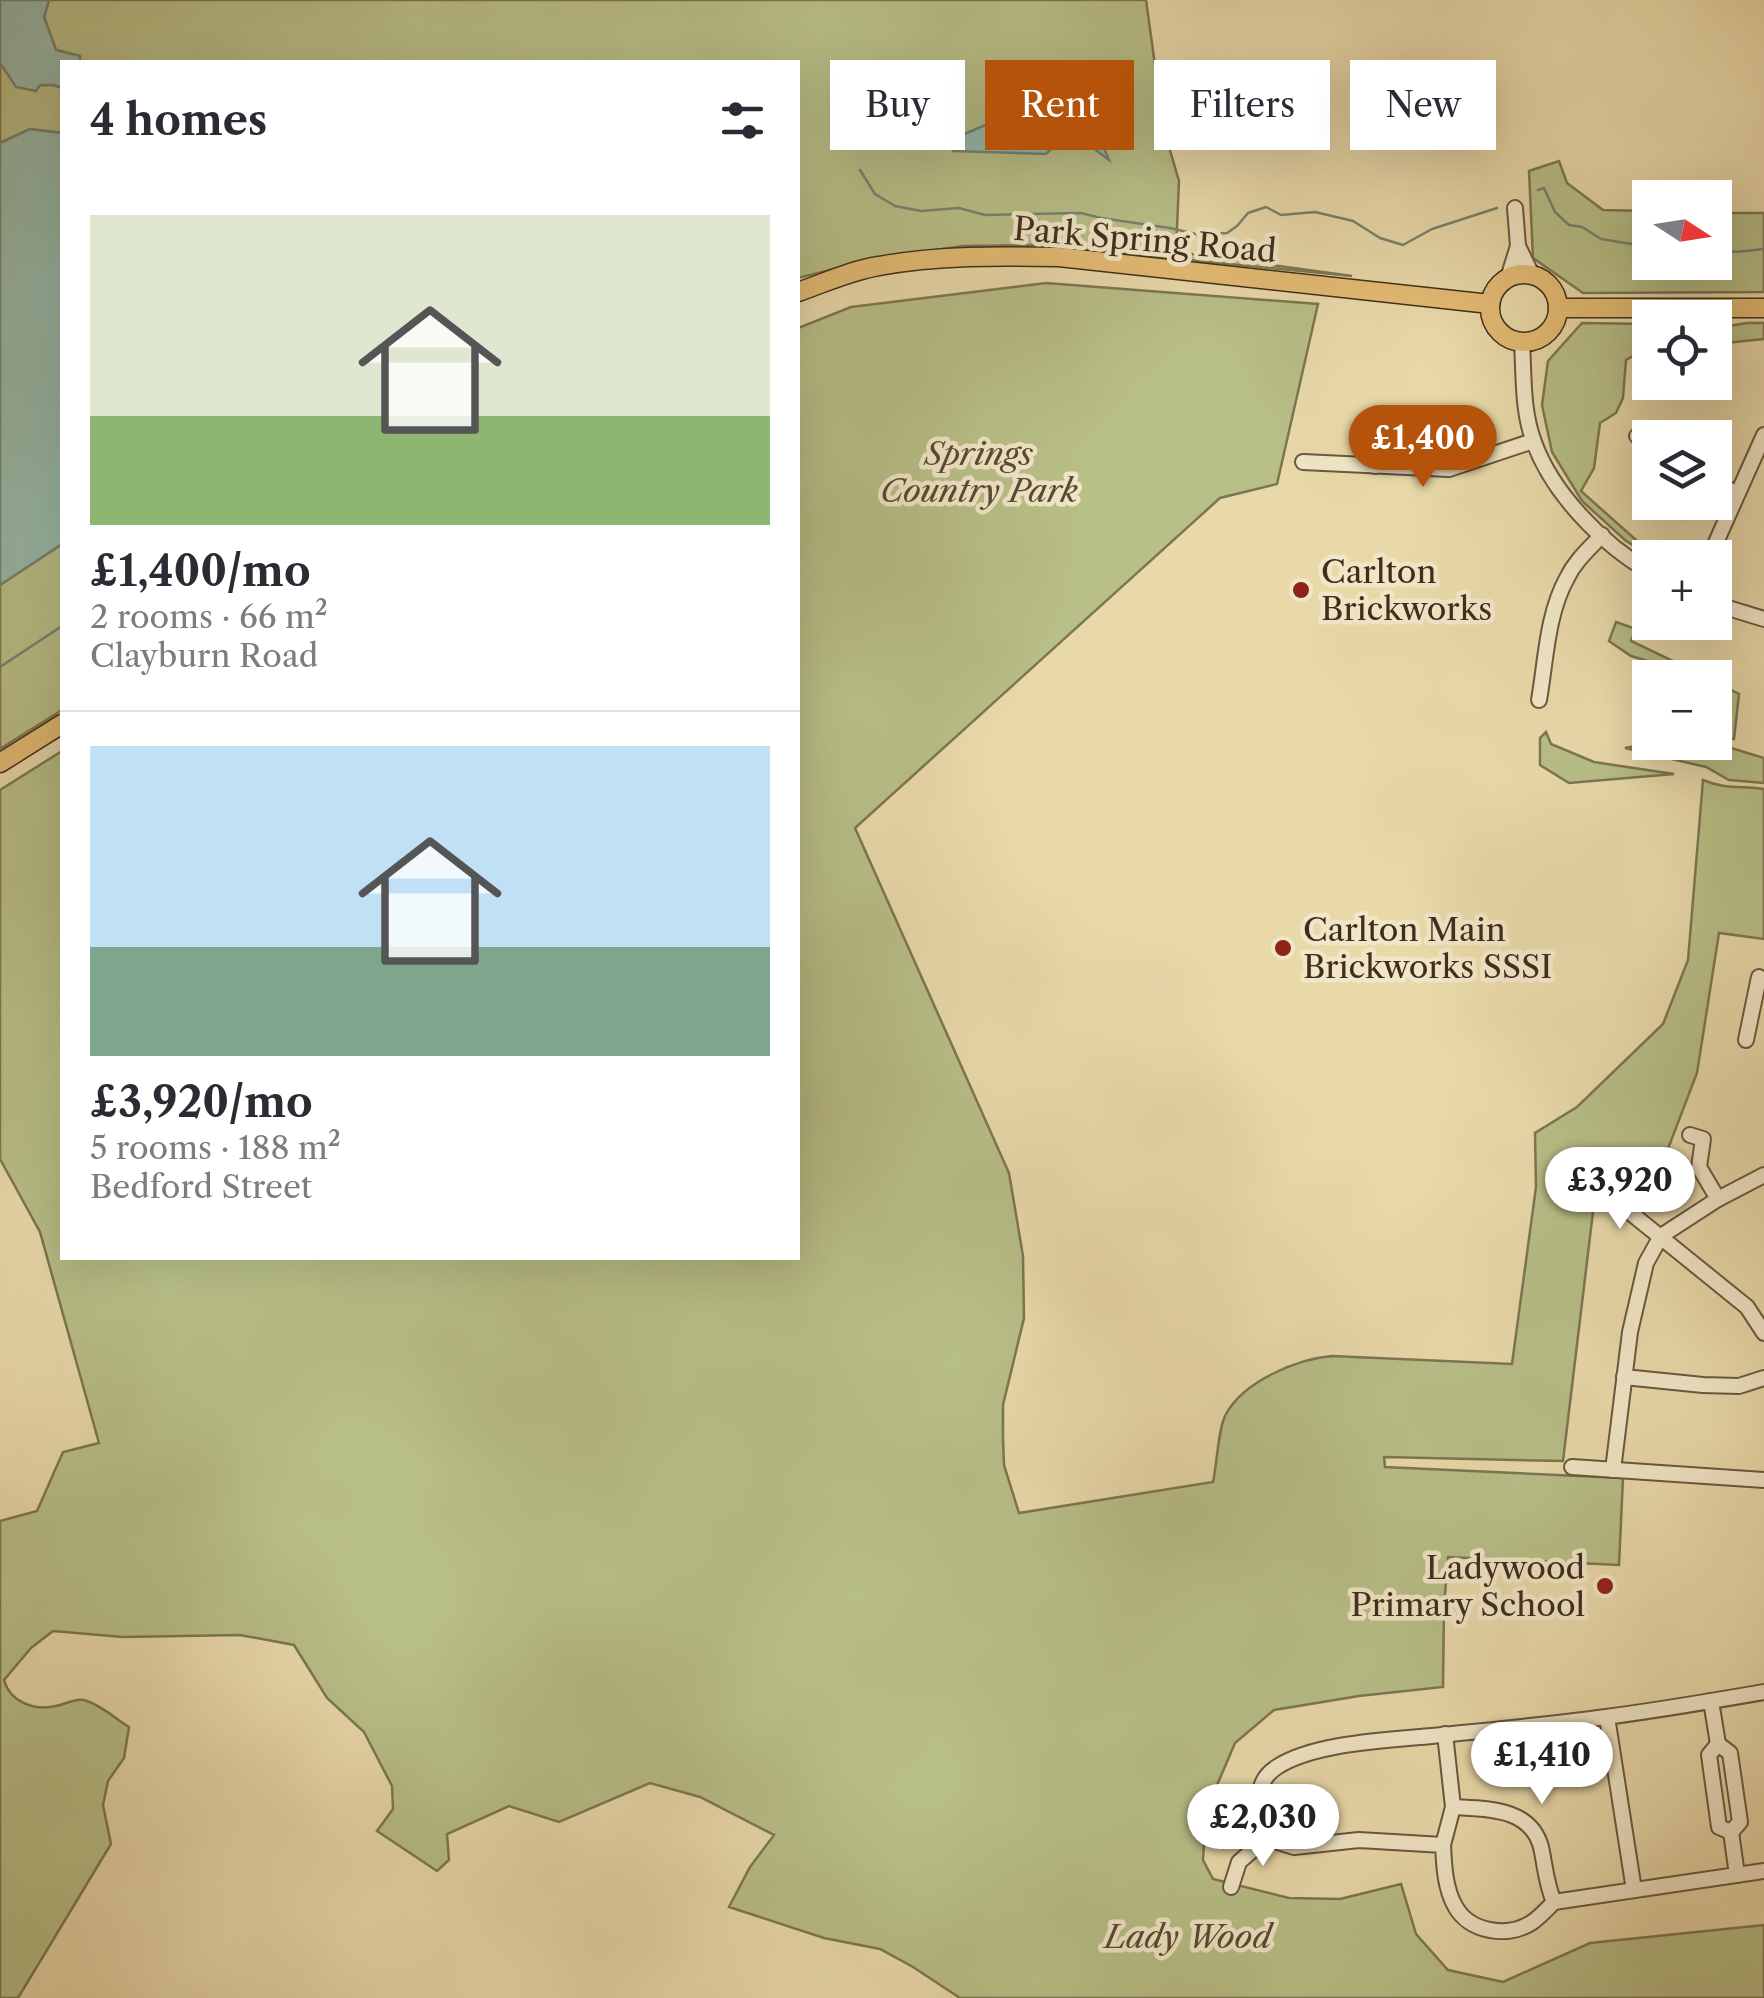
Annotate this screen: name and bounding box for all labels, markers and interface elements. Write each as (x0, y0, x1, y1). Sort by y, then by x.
chip: Buy (830, 60, 965, 150)
chip: Rent (985, 60, 1134, 150)
chip: Filters (1154, 60, 1330, 150)
chip: New (1350, 60, 1496, 150)
icon: filters (715, 93, 770, 148)
text: 4 homes (90, 94, 267, 146)
north arrow (1632, 180, 1732, 280)
map controls (1632, 180, 1732, 760)
street label: Park Spring Road (1012, 209, 1278, 270)
icon: home (340, 280, 520, 460)
button: locate (1632, 300, 1732, 400)
pin: £1,400 (1342, 405, 1504, 490)
text: £1,400 (1371, 418, 1475, 457)
button: layers (1632, 420, 1732, 520)
park label: Springs Country Park (880, 434, 1078, 510)
button: + (1632, 540, 1732, 640)
text: £1,400/mo (90, 545, 311, 597)
place label: Carlton Brickworks (1321, 552, 1492, 628)
marker: Carlton Brickworks (1290, 579, 1312, 601)
text: 2 rooms · 66 m² (90, 597, 328, 636)
text: Clayburn Road (90, 636, 318, 675)
button: − (1632, 660, 1732, 760)
icon: home (340, 811, 520, 991)
place label: Carlton Main Brickworks SSSI (1303, 910, 1552, 986)
marker: Carlton Main Brickworks SSSI (1272, 937, 1294, 959)
text: £3,920/mo (90, 1076, 313, 1128)
text: 5 rooms · 188 m² (90, 1128, 341, 1167)
pin: £3,920 (1539, 1147, 1701, 1232)
text: £3,920 (1567, 1160, 1673, 1199)
text: Bedford Street (90, 1167, 312, 1206)
place label: Ladywood Primary School (1350, 1548, 1585, 1624)
marker: Ladywood Primary School (1594, 1575, 1616, 1597)
pin: £1,410 (1461, 1722, 1623, 1807)
text: £1,410 (1493, 1735, 1591, 1774)
pin: £2,030 (1182, 1784, 1344, 1869)
text: £2,030 (1209, 1797, 1317, 1836)
park label: Lady Wood (1102, 1917, 1274, 1956)

